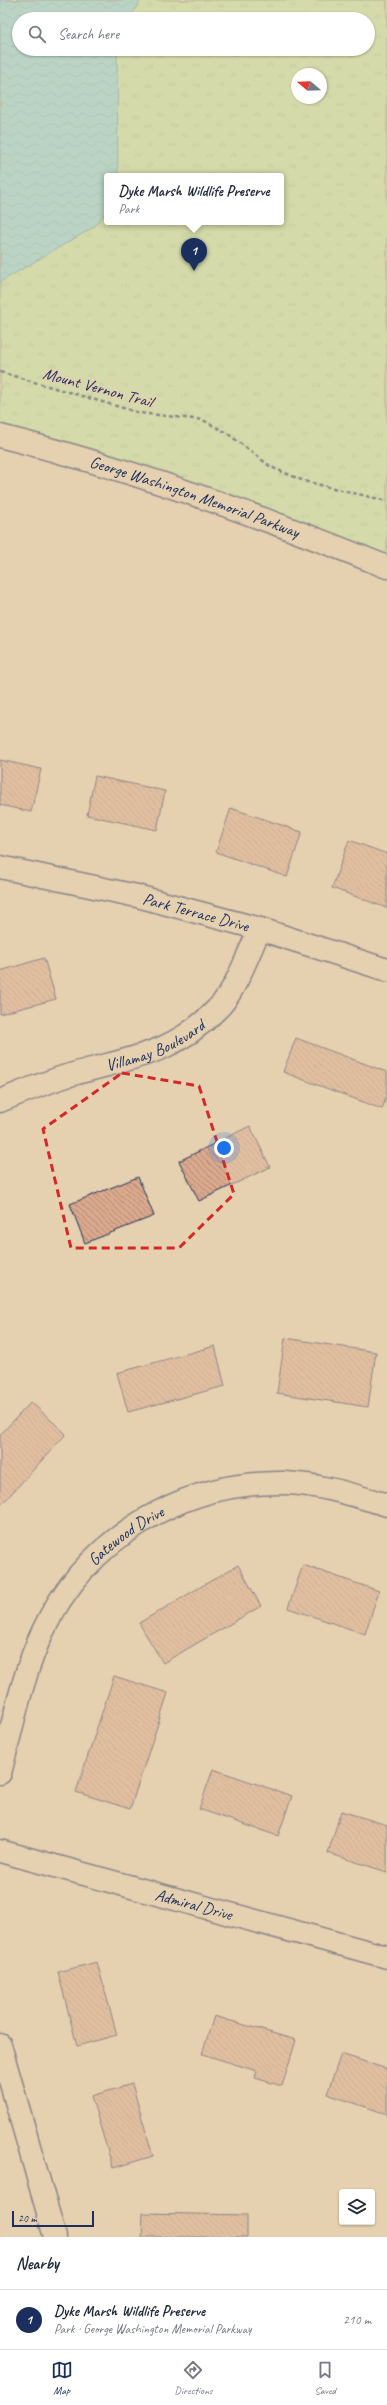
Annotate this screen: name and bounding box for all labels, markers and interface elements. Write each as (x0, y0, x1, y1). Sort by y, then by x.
search box (12, 12, 375, 56)
icon: search (26, 23, 48, 45)
text: Search here (58, 25, 119, 44)
north arrow (291, 68, 327, 104)
popup (104, 173, 284, 225)
text: Dyke Marsh Wildlife Preserve (119, 182, 269, 201)
text: Park (119, 201, 139, 217)
pin: 1 (181, 238, 207, 271)
street label: Mount Vernon Trail (41, 363, 158, 413)
street label: George Washington Memorial Parkway (87, 451, 303, 543)
street label: Park Terrace Drive (141, 888, 252, 937)
street label: Villamay Boulevard (104, 1013, 212, 1076)
your location (214, 1138, 234, 1158)
street label: Gatewood Drive (83, 1501, 168, 1570)
street label: Admiral Drive (153, 1884, 236, 1926)
map controls (339, 2189, 375, 2225)
button: layers (339, 2189, 375, 2225)
scale bar (12, 2209, 94, 2228)
text: 20 m (18, 2211, 37, 2225)
text: Nearby (16, 2253, 59, 2274)
text: Dyke Marsh Wildlife Preserve (54, 2302, 205, 2321)
text: 1 (26, 2312, 32, 2328)
text: 210 m (343, 2312, 371, 2328)
text: Park · George Washington Memorial Parkway (54, 2321, 252, 2337)
tab: Map (51, 2359, 73, 2397)
tab: Directions (174, 2359, 213, 2397)
tab: Saved (314, 2359, 336, 2397)

